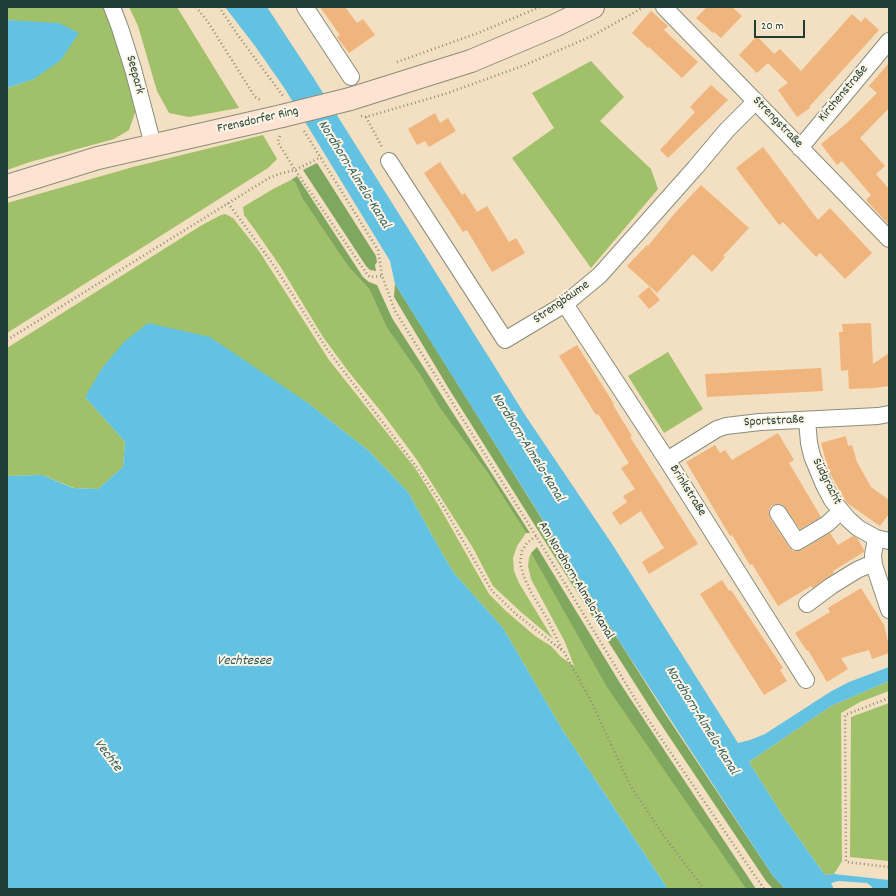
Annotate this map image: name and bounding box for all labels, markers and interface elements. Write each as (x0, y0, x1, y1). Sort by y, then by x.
scale bar (756, 12, 807, 38)
text: 20 m (761, 18, 784, 35)
street label: Seepark (121, 54, 147, 96)
street label: Kirchenstraße (816, 62, 872, 126)
street label: Strengstraße (749, 94, 805, 152)
street label: Frensdorfer Ring (216, 104, 300, 138)
water label: Nordhorn-Almelo-Kanal (313, 118, 393, 232)
street label: Strengbäume (531, 278, 593, 328)
water label: Nordhorn-Almelo-Kanal (487, 391, 567, 505)
street label: Sportstraße (744, 413, 804, 431)
street label: Südgracht (808, 456, 844, 508)
street label: Brinkstraße (665, 462, 709, 520)
street label: Am Nordhorn-Almelo-Kanal (534, 519, 616, 643)
water label: Vechtesee (217, 654, 271, 670)
water label: Nordhorn-Almelo-Kanal (661, 664, 741, 778)
water label: Vechte (89, 736, 125, 776)

